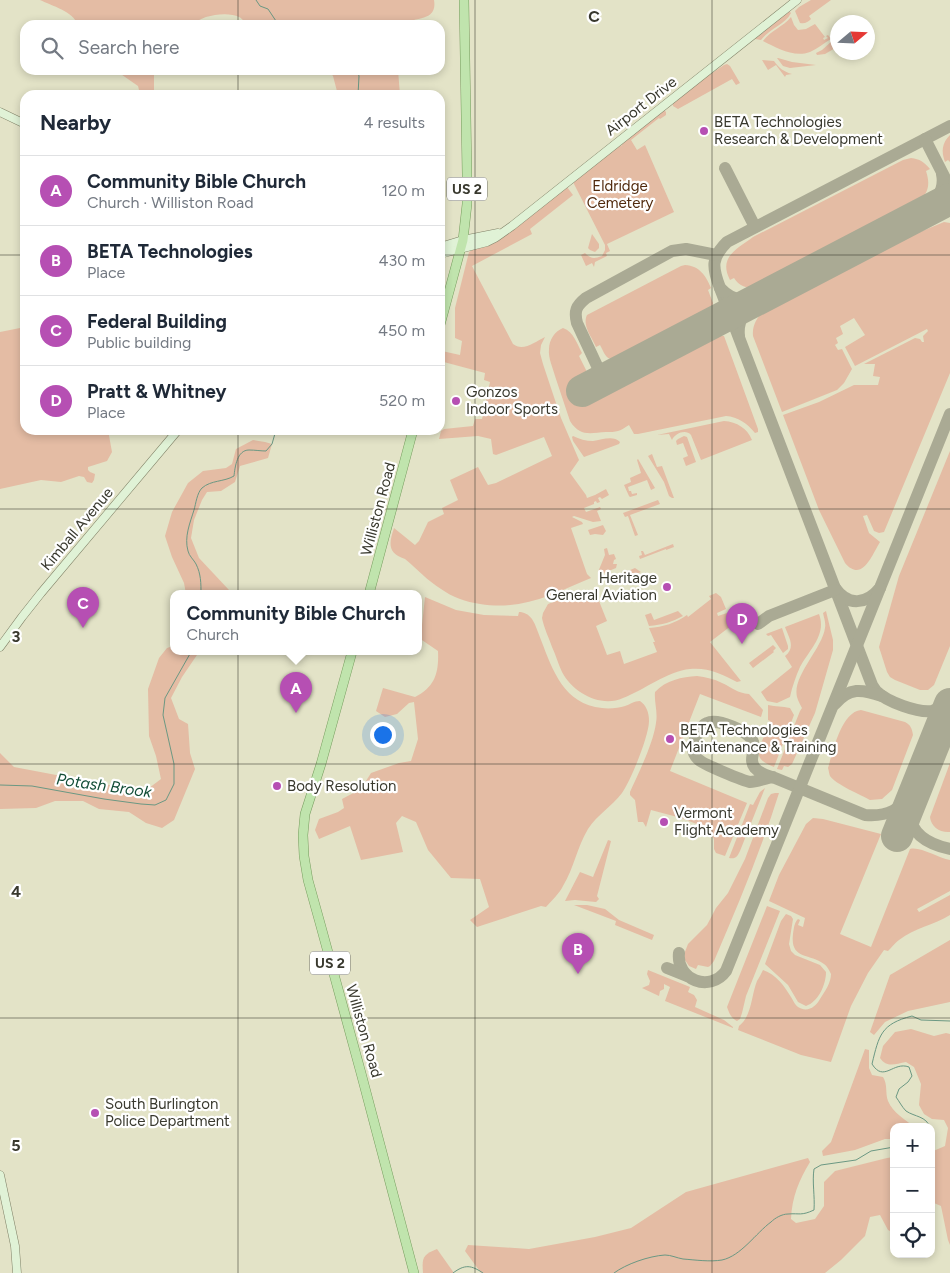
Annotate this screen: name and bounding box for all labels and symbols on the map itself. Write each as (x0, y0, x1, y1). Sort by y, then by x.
text: C (588, 7, 600, 26)
north arrow (830, 15, 875, 60)
street label: Airport Drive (602, 73, 680, 139)
place label: BETA Technologies Research & Development (714, 113, 883, 148)
marker: BETA Technologies Research & Development (698, 125, 710, 137)
park label: Eldridge Cemetery (587, 177, 653, 212)
road number: US 2 (447, 178, 487, 200)
place label: Gonzos Indoor Sports (466, 383, 558, 418)
marker: Gonzos Indoor Sports (450, 395, 462, 407)
street label: Williston Road (357, 460, 399, 558)
street label: Kimball Avenue (37, 484, 117, 574)
place label: Heritage General Aviation (546, 569, 657, 604)
marker: Heritage General Aviation (661, 581, 673, 593)
pin: C (67, 587, 99, 628)
pin: D (726, 603, 758, 644)
text: 3 (12, 627, 21, 646)
pin: A (280, 672, 312, 713)
place label: BETA Technologies Maintenance & Training (680, 721, 837, 756)
your location (370, 722, 396, 748)
marker: BETA Technologies Maintenance & Training (664, 733, 676, 745)
water label: Potash Brook (55, 769, 154, 802)
place label: Body Resolution (287, 777, 396, 795)
marker: Body Resolution (271, 780, 283, 792)
place label: Vermont Flight Academy (674, 804, 779, 839)
marker: Vermont Flight Academy (658, 816, 670, 828)
text: 4 (11, 882, 21, 901)
pin: B (562, 933, 594, 974)
road number: US 2 (310, 951, 350, 974)
street label: Williston Road (342, 982, 386, 1080)
place label: South Burlington Police Department (105, 1095, 230, 1130)
marker: South Burlington Police Department (89, 1107, 101, 1119)
text: 5 (11, 1136, 21, 1155)

